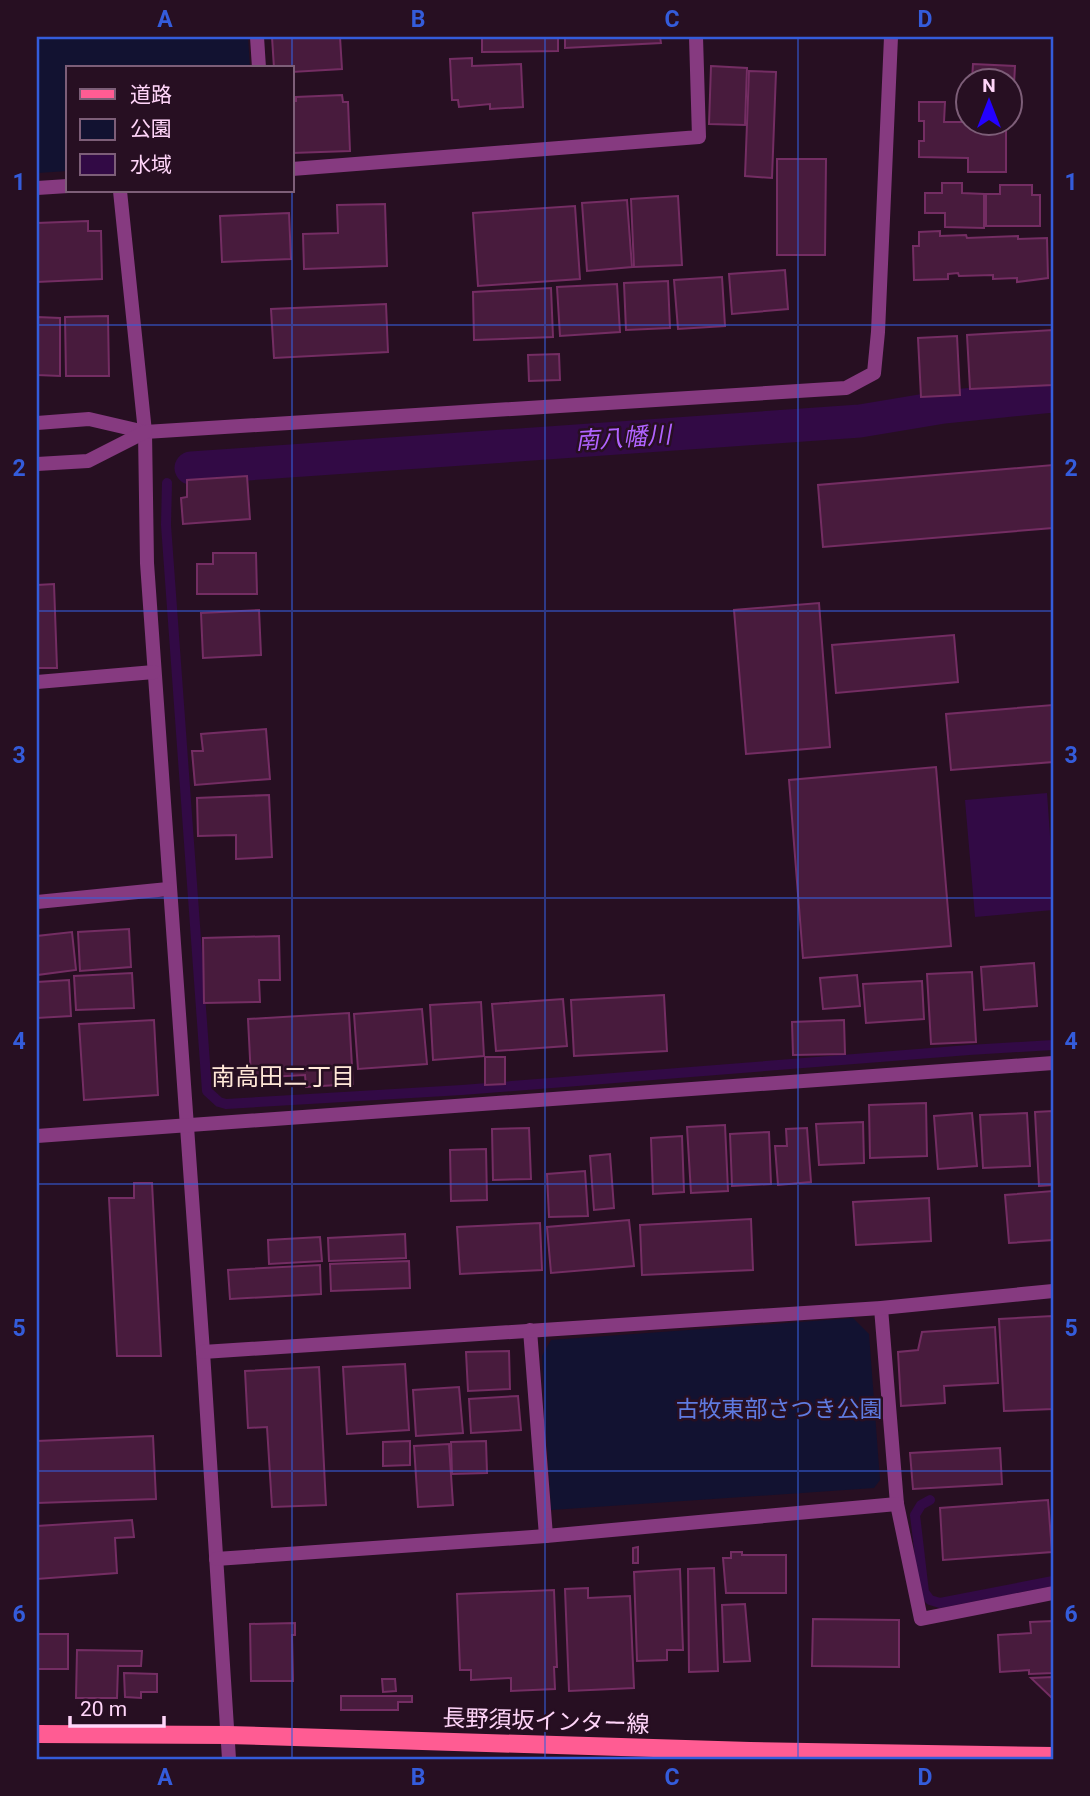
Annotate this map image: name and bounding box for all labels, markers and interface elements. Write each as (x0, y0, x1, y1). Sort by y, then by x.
text: A (157, 6, 173, 33)
text: B (411, 6, 425, 33)
text: C (664, 6, 680, 33)
text: D (918, 6, 932, 33)
legend (66, 66, 294, 192)
north arrow (954, 66, 1024, 136)
text: N (982, 74, 996, 97)
text: 道路 (130, 83, 172, 107)
text: 公園 (130, 117, 172, 141)
text: 水域 (130, 153, 172, 177)
text: 1 (12, 169, 26, 196)
text: 1 (1064, 169, 1078, 196)
water label: 南八幡川 (574, 420, 675, 455)
text: 2 (12, 455, 26, 482)
text: 2 (1064, 455, 1078, 482)
text: 3 (12, 742, 26, 769)
text: 3 (1064, 742, 1078, 769)
text: 4 (12, 1028, 26, 1055)
text: 4 (1064, 1028, 1078, 1055)
district label: 南高田二丁目 (211, 1063, 355, 1091)
text: 5 (12, 1315, 26, 1342)
text: 5 (1064, 1315, 1078, 1342)
park label: 古牧東部さつき公園 (676, 1396, 883, 1423)
text: 6 (12, 1601, 26, 1628)
text: 6 (1064, 1601, 1078, 1628)
scale bar (70, 1684, 164, 1728)
text: 20 m (80, 1697, 127, 1721)
street label: 長野須坂インター線 (442, 1704, 650, 1739)
text: A (157, 1764, 173, 1791)
text: B (411, 1764, 425, 1791)
text: C (664, 1764, 680, 1791)
text: D (918, 1764, 932, 1791)

